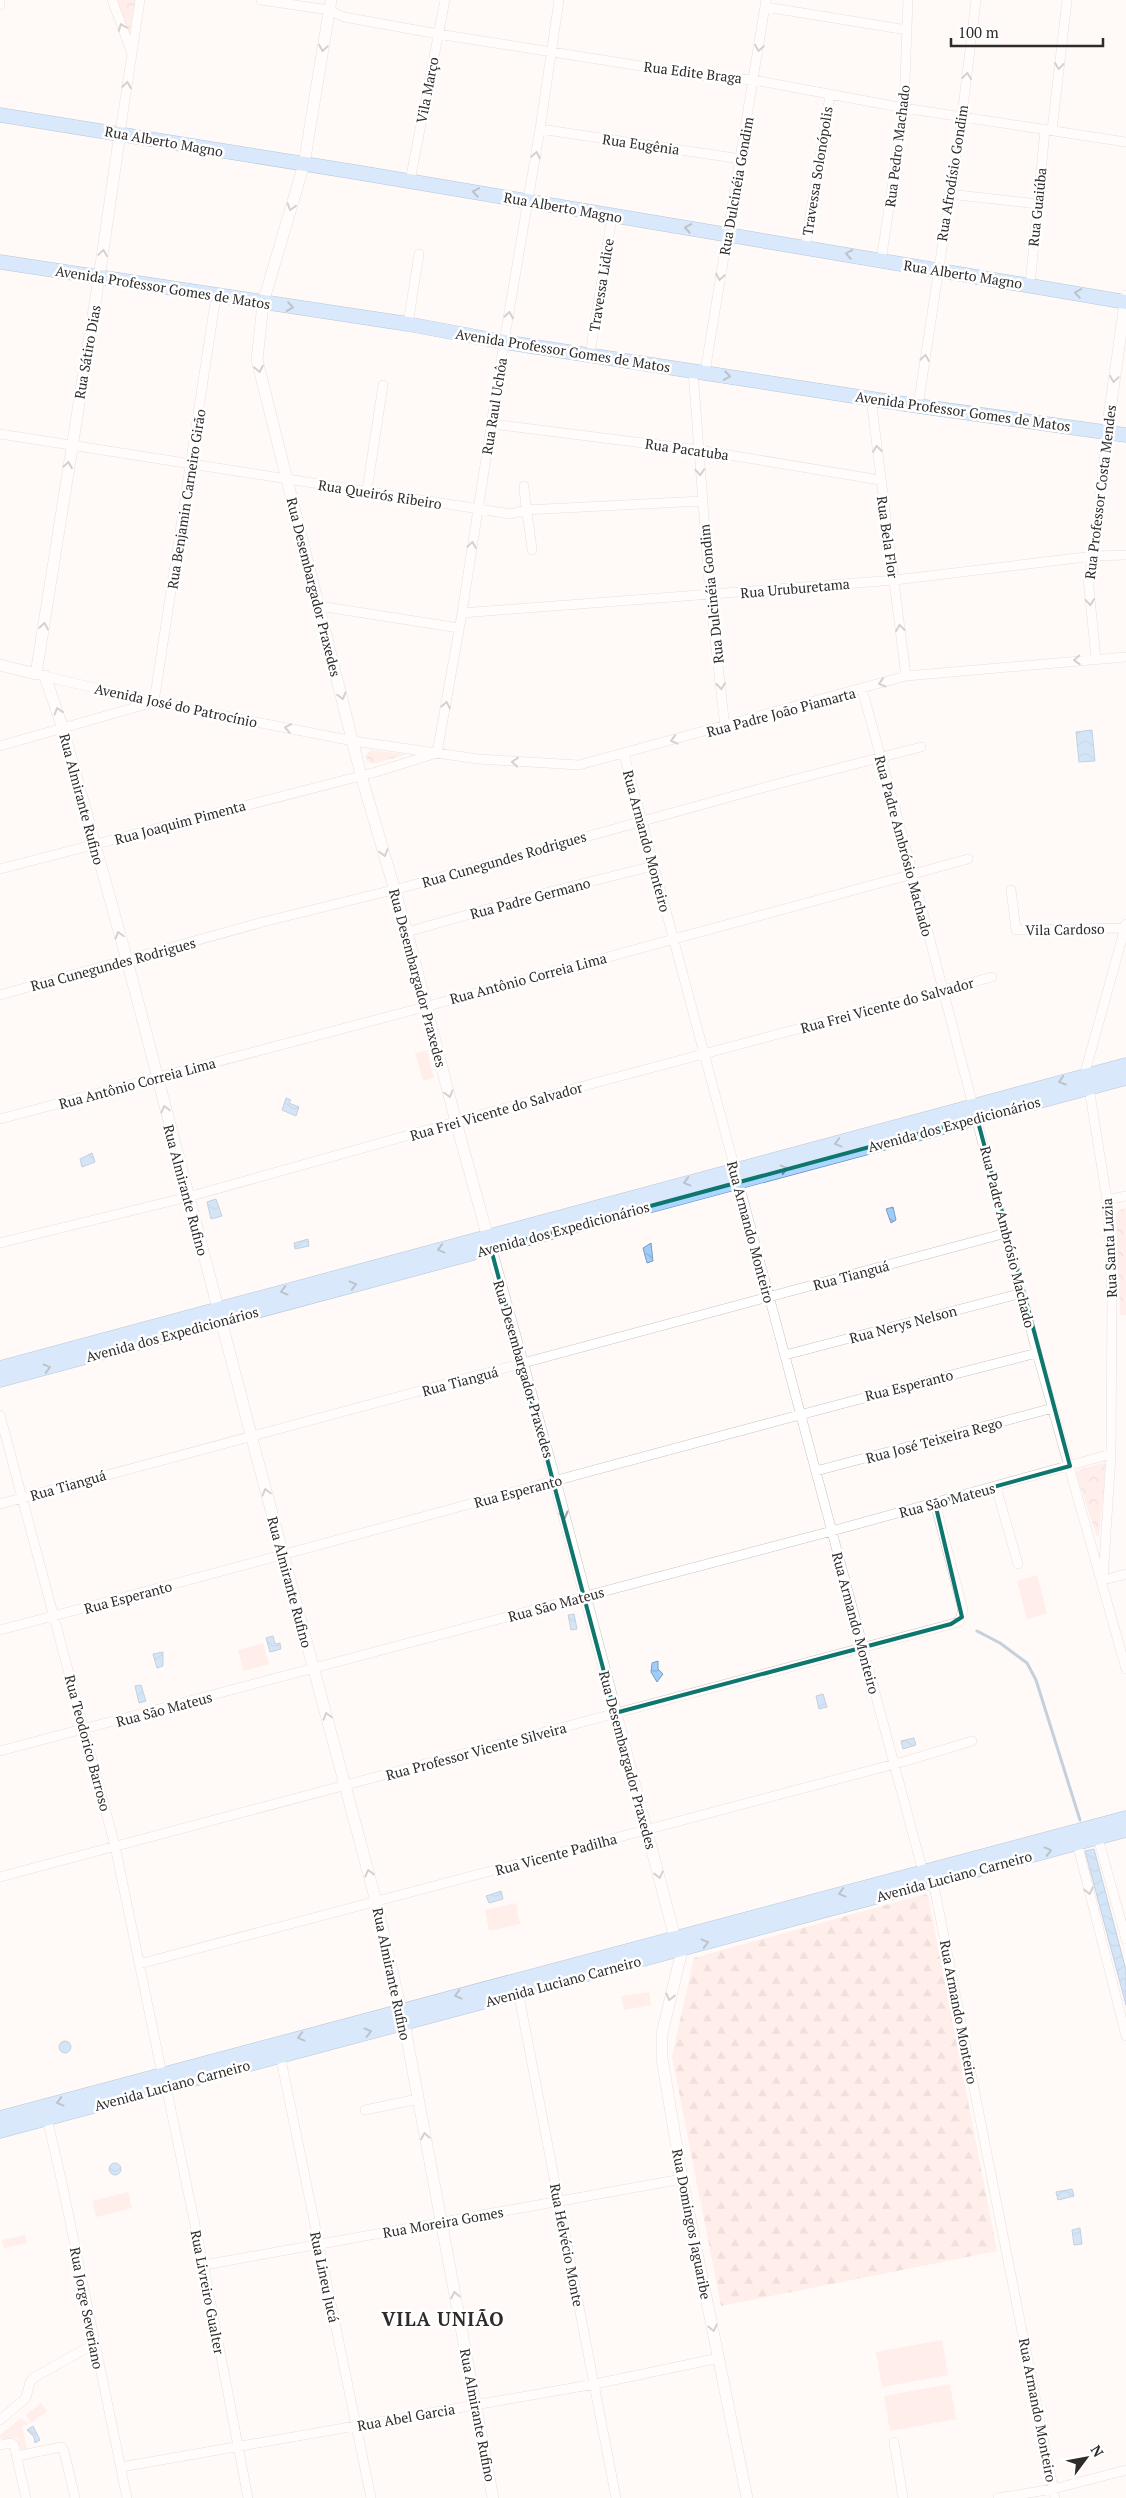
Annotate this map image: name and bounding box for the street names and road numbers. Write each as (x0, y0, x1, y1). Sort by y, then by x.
street label: Vila Março (411, 55, 443, 125)
street label: Rua Edite Braga (643, 57, 743, 87)
street label: Rua Pedro Machado (880, 83, 914, 208)
street label: Rua Afrodísio Gondim (932, 103, 972, 243)
street label: Travessa Solonópolis (797, 105, 837, 237)
street label: Rua Dulcinéia Gondim (714, 115, 758, 257)
street label: Rua Alberto Magno (103, 121, 225, 161)
street label: Rua Eugênia (601, 129, 681, 159)
street label: Rua Guaiúba (1023, 167, 1051, 247)
street label: Rua Alberto Magno (502, 187, 624, 227)
street label: Travessa Lidice (584, 237, 618, 333)
street label: Rua Alberto Magno (902, 255, 1024, 293)
street label: Avenida Professor Gomes de Matos (54, 261, 272, 313)
street label: Rua Sátiro Dias (69, 303, 105, 401)
street label: Avenida Professor Gomes de Matos (454, 324, 672, 376)
street label: Rua Raul Uchôa (477, 356, 511, 456)
street label: Avenida Professor Gomes de Matos (854, 386, 1072, 436)
street label: Rua Professor Costa Mendes (1080, 404, 1120, 580)
street label: Rua Benjamin Carneiro Girão (162, 407, 210, 590)
street label: Rua Pacatuba (644, 434, 730, 464)
street label: Rua Queirós Ribeiro (317, 475, 443, 513)
street label: Rua Desembargador Praxedes (283, 495, 345, 679)
street label: Rua Bela Flor (873, 495, 903, 580)
street label: Rua Dulcinéia Gondim (694, 523, 728, 665)
street label: Rua Uruburetama (740, 574, 850, 602)
street label: Avenida José do Patrocínio (93, 678, 259, 732)
street label: Rua Padre João Piamarta (704, 683, 858, 741)
street label: Rua Almirante Rufino (55, 731, 109, 867)
street label: Rua Padre Ambrósio Machado (871, 753, 937, 939)
street label: Rua Armando Monteiro (619, 768, 675, 914)
street label: Rua Joaquim Pimenta (112, 795, 248, 849)
street label: Rua Cunegundes Rodrigues (420, 826, 588, 892)
street label: Rua Padre Germano (468, 873, 592, 923)
street label: Rua Desembargador Praxedes (385, 887, 451, 1069)
street label: Vila Cardoso (1025, 919, 1105, 939)
street label: Rua Cunegundes Rodrigues (28, 933, 198, 995)
street label: Rua Antônio Correia Lima (447, 948, 609, 1008)
street label: Rua Frei Vicente do Salvador (798, 973, 976, 1037)
street label: Rua Antônio Correia Lima (56, 1053, 218, 1113)
street label: Rua Frei Vicente do Salvador (408, 1077, 585, 1145)
street label: Avenida dos Expedicionários (866, 1092, 1042, 1156)
street label: Rua Almirante Rufino (159, 1122, 213, 1258)
street label: Rua Padre Ambrósio Machado (976, 1144, 1040, 1330)
street label: Rua Armando Monteiro (723, 1159, 779, 1305)
street label: Avenida dos Expedicionários (475, 1197, 651, 1261)
street label: Rua Santa Luzia (1097, 1198, 1121, 1298)
street label: Rua Tianguá (811, 1256, 891, 1294)
street label: Rua Desembargador Praxedes (489, 1278, 559, 1460)
street label: Rua Nerys Nelson (847, 1300, 959, 1347)
street label: Avenida dos Expedicionários (84, 1302, 260, 1366)
street label: Rua Tianguá (420, 1362, 500, 1400)
street label: Rua Esperanto (863, 1365, 955, 1405)
street label: Rua José Teixeira Rego (864, 1413, 1005, 1467)
street label: Rua Tianguá (28, 1465, 108, 1505)
street label: Rua Esperanto (472, 1470, 564, 1512)
street label: Rua São Mateus (897, 1478, 997, 1522)
street label: Rua Almirante Rufino (263, 1514, 317, 1650)
street label: Rua Armando Monteiro (828, 1550, 884, 1696)
street label: Rua Esperanto (82, 1576, 174, 1618)
street label: Rua São Mateus (506, 1582, 606, 1626)
street label: Rua Desembargador Praxedes (595, 1669, 661, 1851)
street label: Rua Teodorico Barroso (61, 1673, 115, 1814)
street label: Rua São Mateus (114, 1687, 214, 1731)
street label: Rua Professor Vicente Silveira (384, 1718, 568, 1784)
street label: Rua Vicente Padilha (493, 1829, 619, 1879)
street label: Avenida Luciano Carneiro (874, 1846, 1034, 1906)
street label: Rua Almirante Rufino (369, 1906, 415, 2042)
street label: Rua Armando Monteiro (936, 1938, 982, 2086)
street label: Avenida Luciano Carneiro (483, 1951, 643, 2011)
street label: Avenida Luciano Carneiro (92, 2055, 252, 2115)
street label: Rua Domingos Jaguaribe (668, 2147, 716, 2301)
street label: Rua Helvécio Monte (546, 2182, 588, 2308)
street label: Rua Moreira Gomes (381, 2202, 505, 2242)
street label: Rua Livreiro Gualter (187, 2228, 229, 2356)
street label: Rua Lineu Jucá (306, 2230, 344, 2324)
street label: Rua Jorge Severiano (66, 2245, 108, 2371)
street label: Rua Armando Monteiro (1015, 2336, 1061, 2484)
street label: Rua Almirante Rufino (456, 2347, 500, 2483)
street label: Rua Abel Garcia (356, 2399, 456, 2435)

